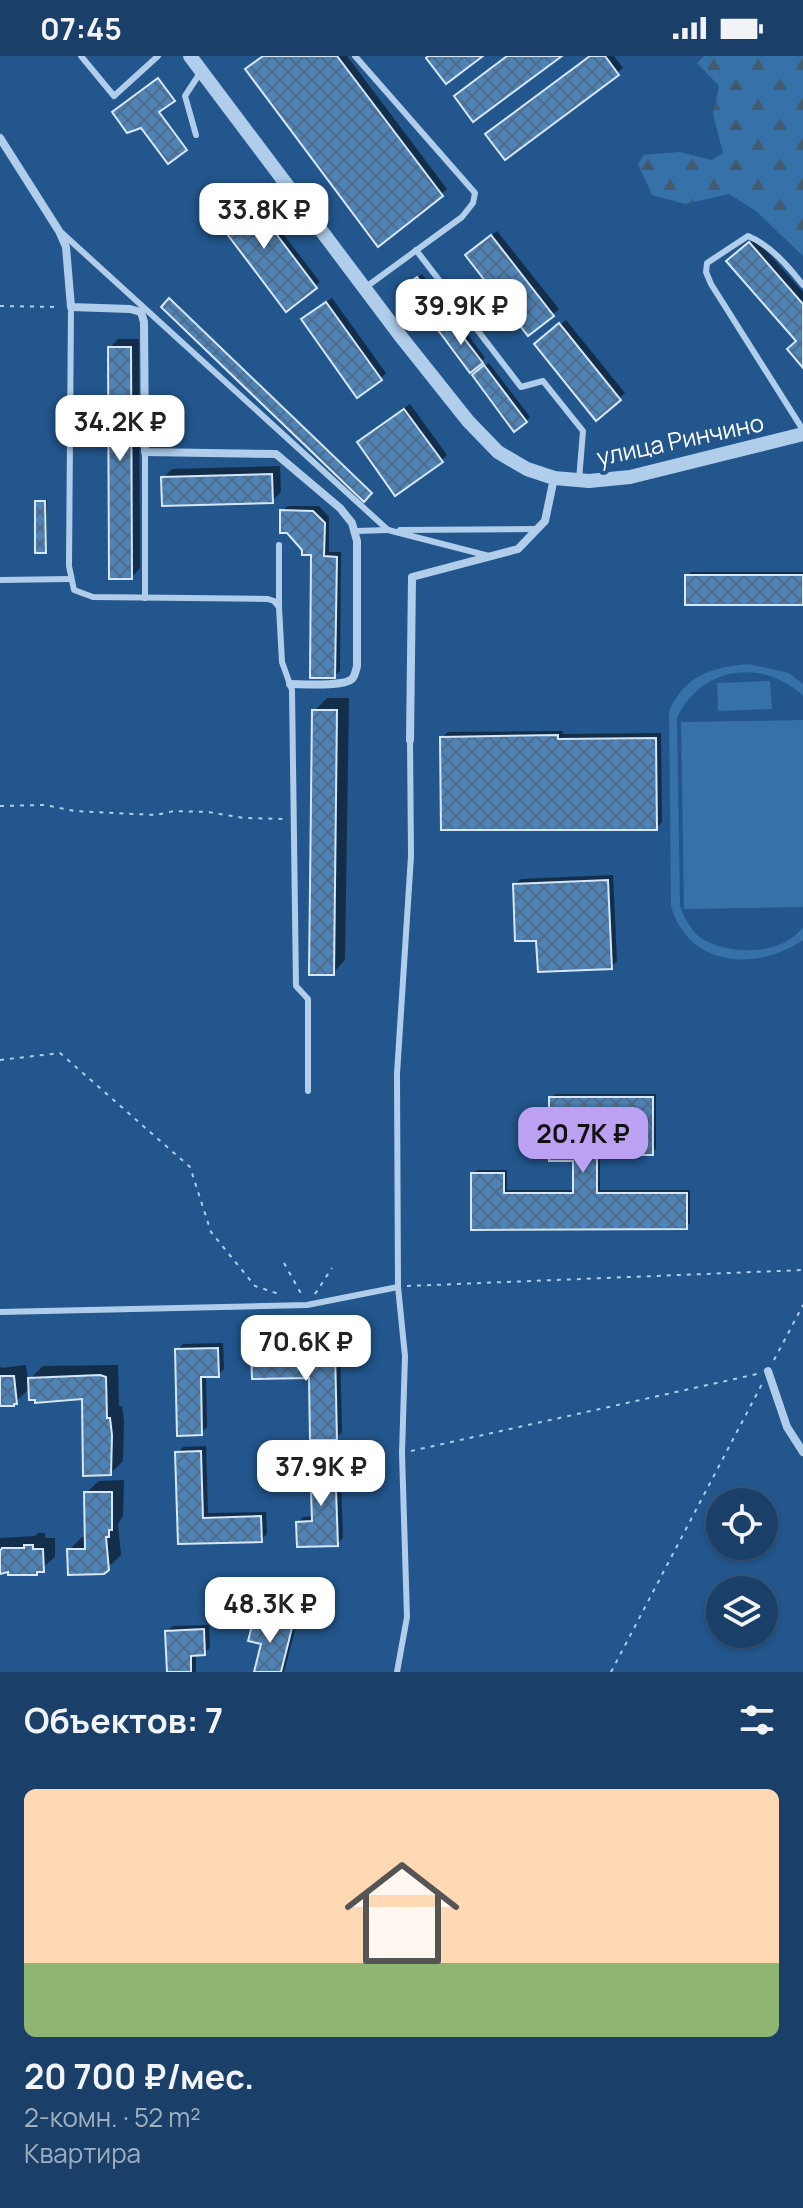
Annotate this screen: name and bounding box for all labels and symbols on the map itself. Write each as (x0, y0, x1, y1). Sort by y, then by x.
pin: 33.8K ₽ (190, 183, 338, 251)
pin: 39.9K ₽ (387, 279, 535, 347)
pin: 34.2K ₽ (46, 395, 194, 463)
street label: улица Ринчино (593, 405, 767, 473)
pin: 20.7K ₽ (509, 1107, 657, 1175)
pin: 70.6K ₽ (232, 1315, 380, 1383)
pin: 37.9K ₽ (247, 1440, 395, 1508)
pin: 48.3K ₽ (196, 1577, 344, 1645)

